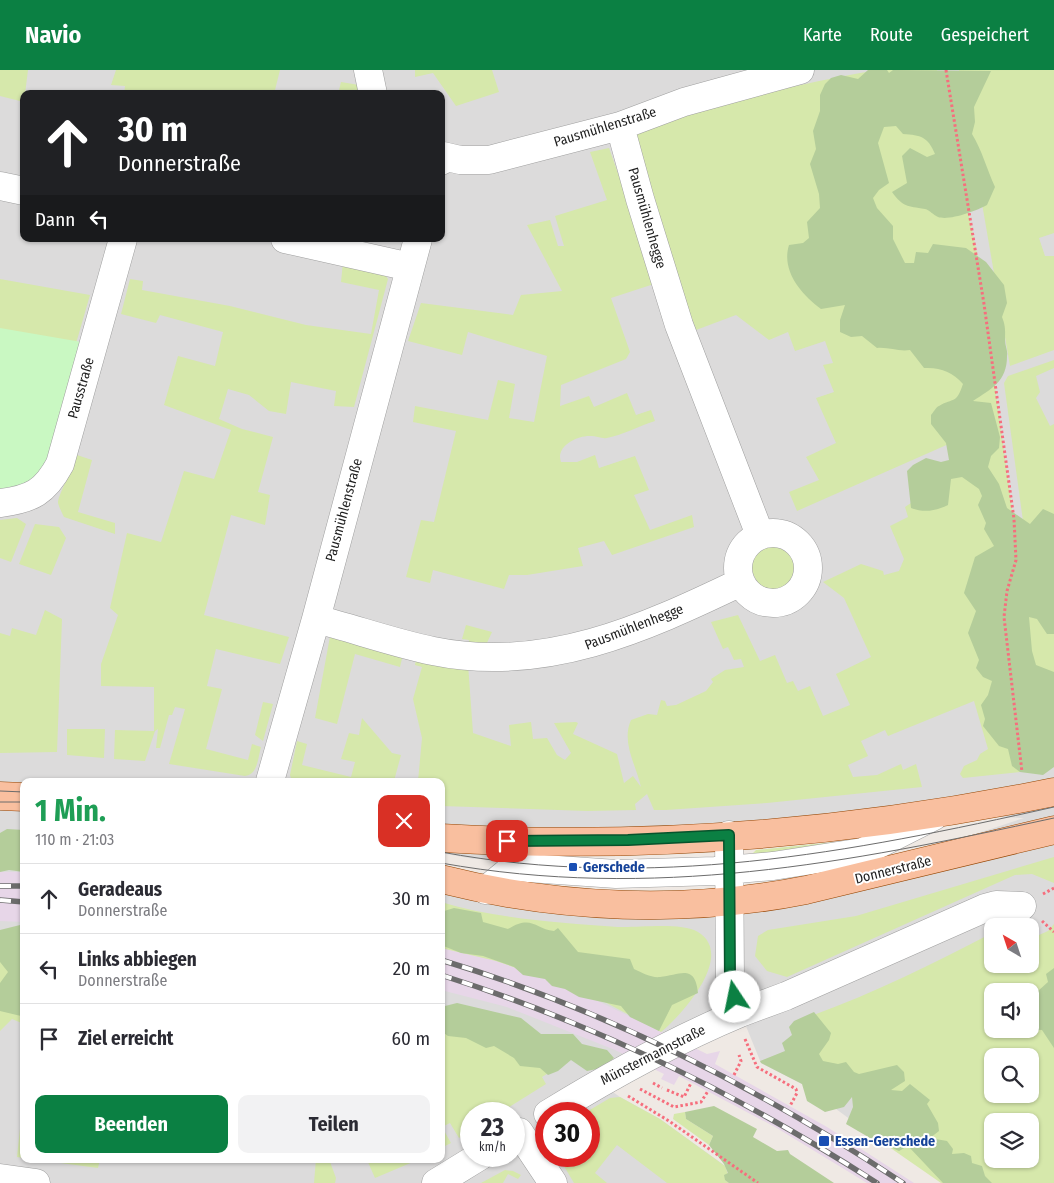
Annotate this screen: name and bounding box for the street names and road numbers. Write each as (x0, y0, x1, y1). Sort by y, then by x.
street label: Pausmühlenstraße (552, 103, 658, 151)
street label: Pausmühlenhegge (624, 166, 670, 271)
street label: Pausstraße (64, 355, 98, 421)
street label: Pausmühlenstraße (322, 456, 366, 564)
street label: Pausmühlenhegge (582, 600, 686, 654)
street label: Donnerstraße (853, 852, 933, 888)
street label: Münstermannstraße (598, 1021, 708, 1089)

